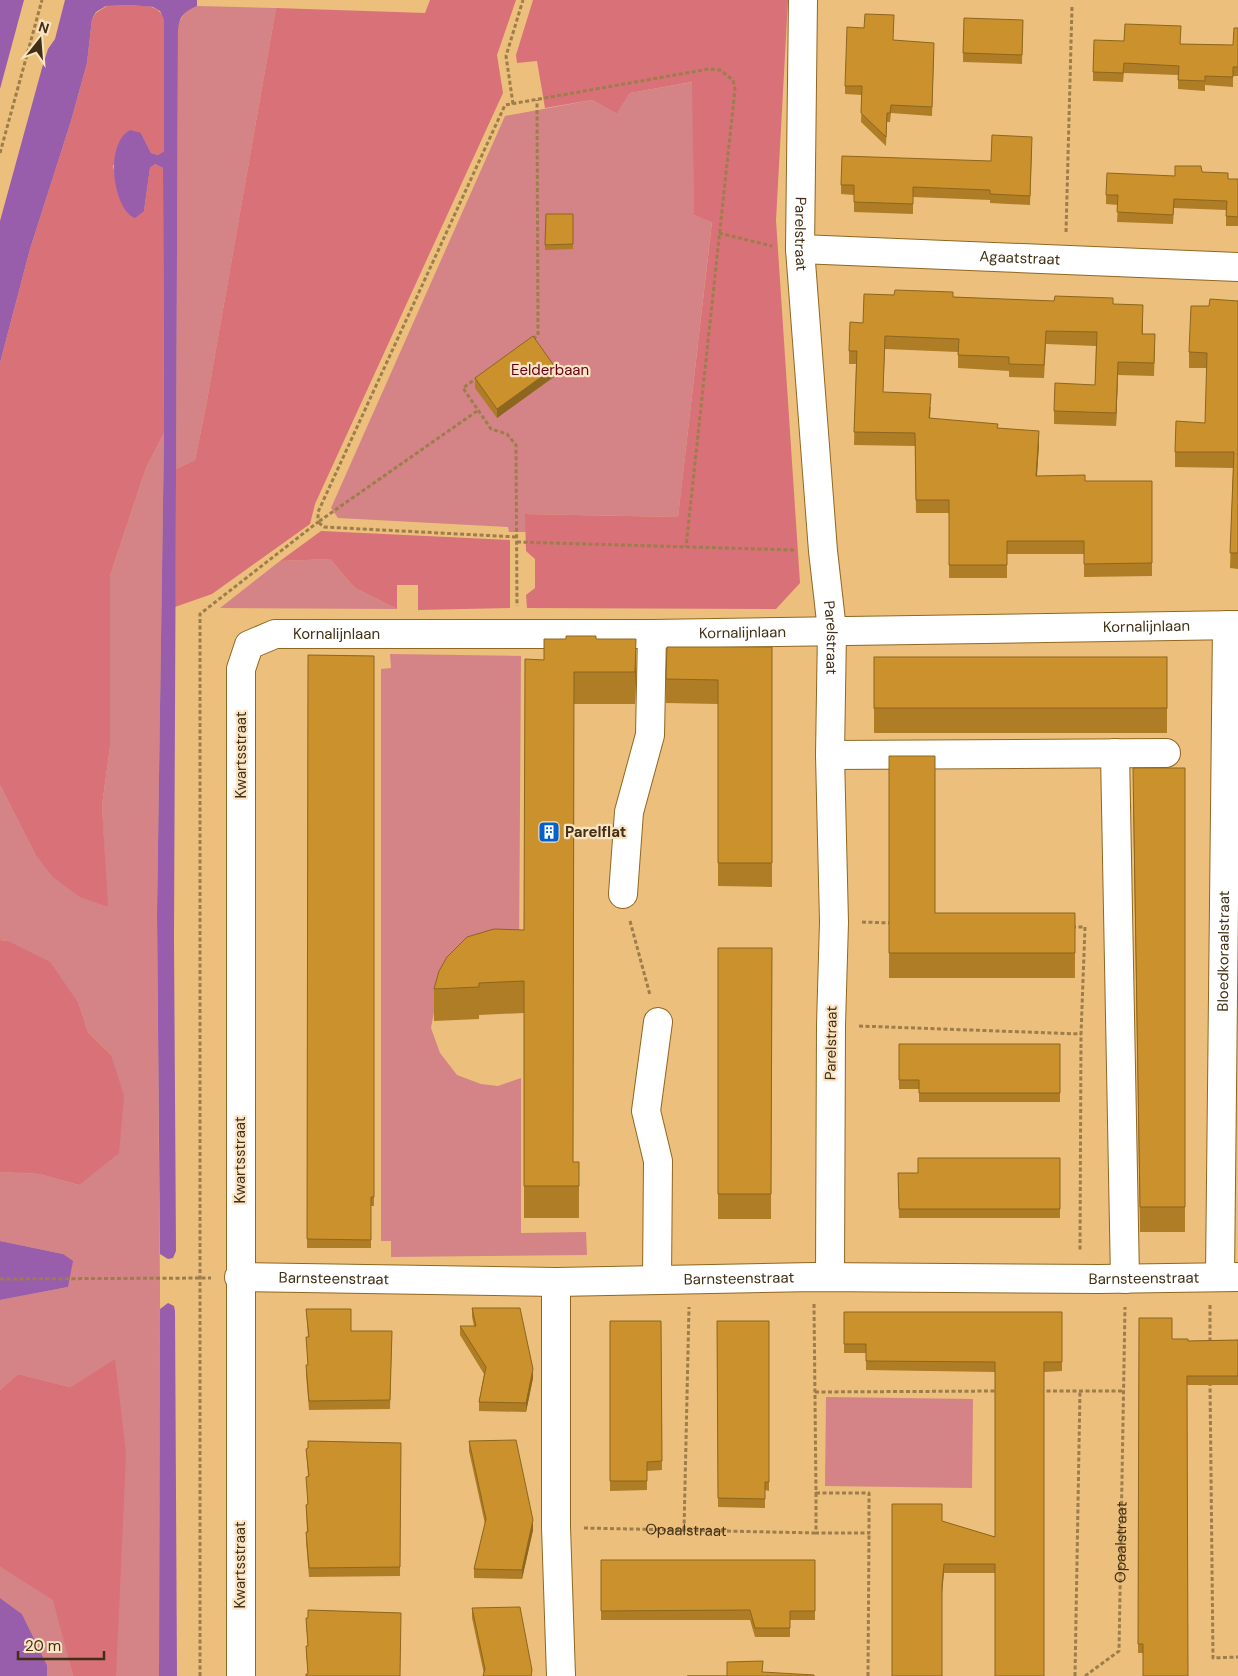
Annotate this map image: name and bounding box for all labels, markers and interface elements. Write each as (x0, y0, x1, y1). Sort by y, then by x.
north arrow (15, 15, 65, 65)
text: N (36, 17, 51, 38)
street label: Parelstraat (790, 197, 812, 272)
street label: Agaatstraat (979, 246, 1061, 270)
park label: Eelderbaan (511, 360, 589, 380)
street label: Parelstraat (819, 599, 842, 675)
street label: Kornalijnlaan (1103, 616, 1190, 637)
street label: Kornalijnlaan (699, 622, 786, 643)
street label: Kornalijnlaan (293, 624, 380, 644)
street label: Kwartsstraat (231, 711, 251, 799)
building icon: Parelflat (537, 820, 561, 844)
place label: Parelflat (565, 822, 626, 842)
street label: Bloedkoraalstraat (1213, 890, 1234, 1012)
street label: Parelstraat (820, 1006, 842, 1080)
street label: Kwartsstraat (230, 1116, 250, 1204)
street label: Barnsteenstraat (683, 1267, 795, 1290)
street label: Barnsteenstraat (279, 1268, 390, 1289)
street label: Barnsteenstraat (1089, 1268, 1199, 1289)
street label: Opaalstraat (1110, 1501, 1132, 1583)
street label: Opaalstraat (645, 1519, 727, 1541)
street label: Kwartsstraat (230, 1521, 250, 1609)
scale bar (18, 1628, 104, 1660)
text: 20 m (25, 1636, 61, 1656)

